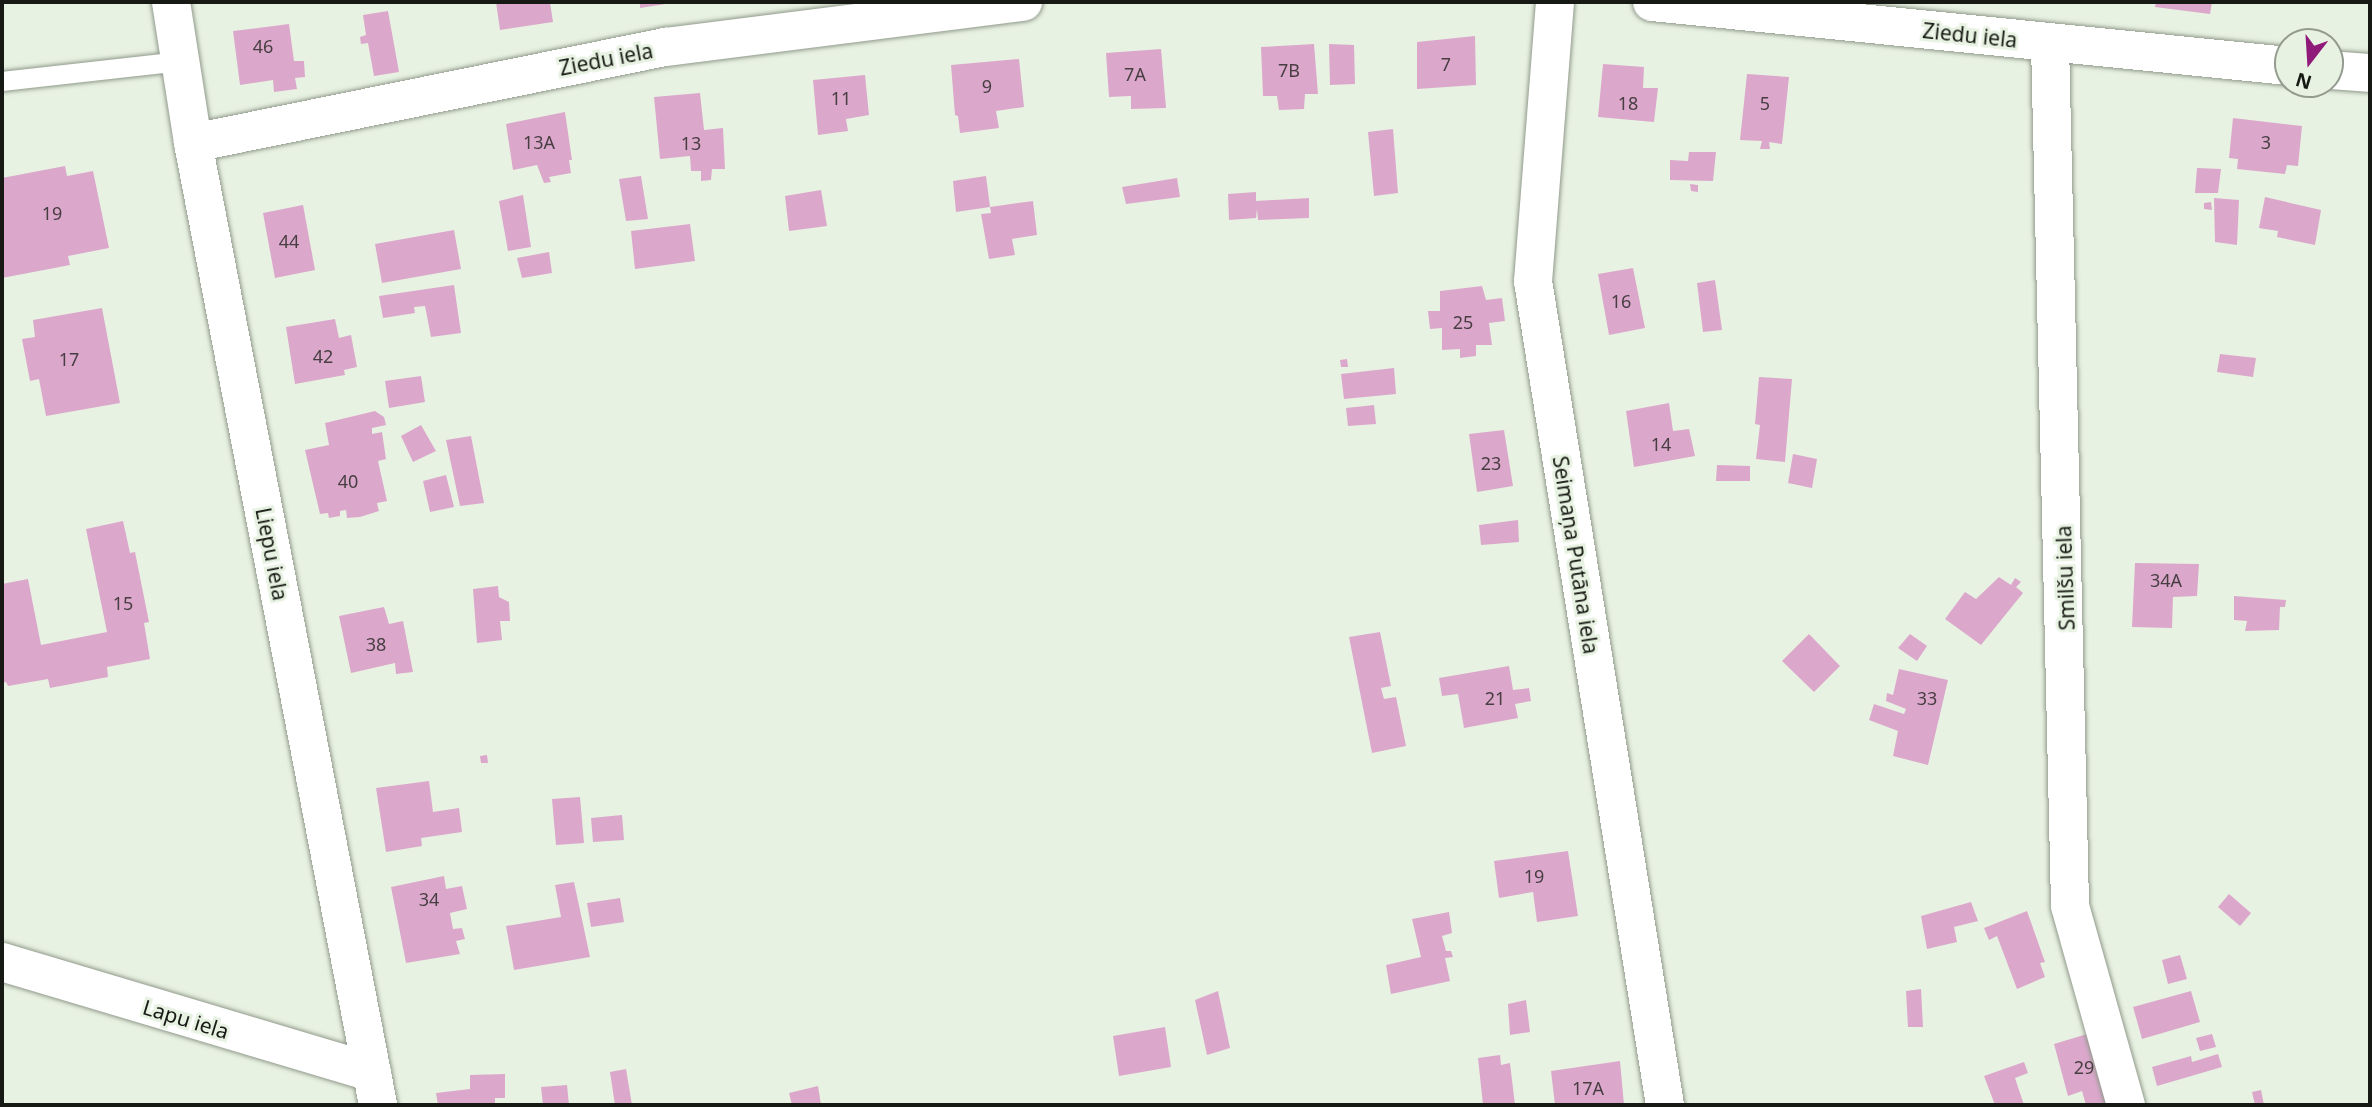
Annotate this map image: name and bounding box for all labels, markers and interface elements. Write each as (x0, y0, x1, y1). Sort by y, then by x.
street label: Ziedu iela (1921, 17, 2019, 53)
north arrow (2274, 28, 2344, 98)
house number: 46 (253, 35, 273, 57)
street label: Ziedu iela (557, 38, 655, 80)
house number: 7 (1441, 53, 1451, 75)
house number: 7B (1278, 59, 1300, 81)
house number: 7A (1124, 63, 1146, 85)
text: N (2292, 66, 2315, 96)
house number: 9 (982, 75, 992, 97)
house number: 11 (831, 87, 851, 109)
house number: 18 (1618, 92, 1638, 114)
house number: 5 (1760, 92, 1770, 114)
house number: 13A (523, 131, 555, 153)
house number: 3 (2261, 131, 2271, 153)
house number: 13 (681, 132, 701, 154)
house number: 19 (42, 202, 62, 224)
house number: 44 (279, 230, 299, 252)
house number: 16 (1611, 290, 1631, 312)
house number: 25 (1453, 311, 1473, 333)
house number: 42 (313, 345, 333, 367)
house number: 17 (59, 348, 79, 370)
house number: 14 (1651, 433, 1671, 455)
house number: 23 (1481, 452, 1501, 474)
street label: Seimaņa Putāna iela (1548, 454, 1604, 656)
house number: 40 (338, 470, 358, 492)
street label: Liepu iela (251, 505, 293, 603)
street label: Smilšu iela (2051, 525, 2079, 631)
house number: 34A (2150, 569, 2182, 591)
house number: 15 (113, 592, 133, 614)
house number: 38 (366, 633, 386, 655)
house number: 21 (1485, 687, 1505, 709)
house number: 33 (1917, 687, 1937, 709)
house number: 19 (1524, 865, 1544, 887)
house number: 34 (419, 888, 439, 910)
street label: Lapu iela (140, 994, 232, 1044)
house number: 29 (2074, 1056, 2094, 1078)
house number: 17A (1572, 1077, 1604, 1099)

